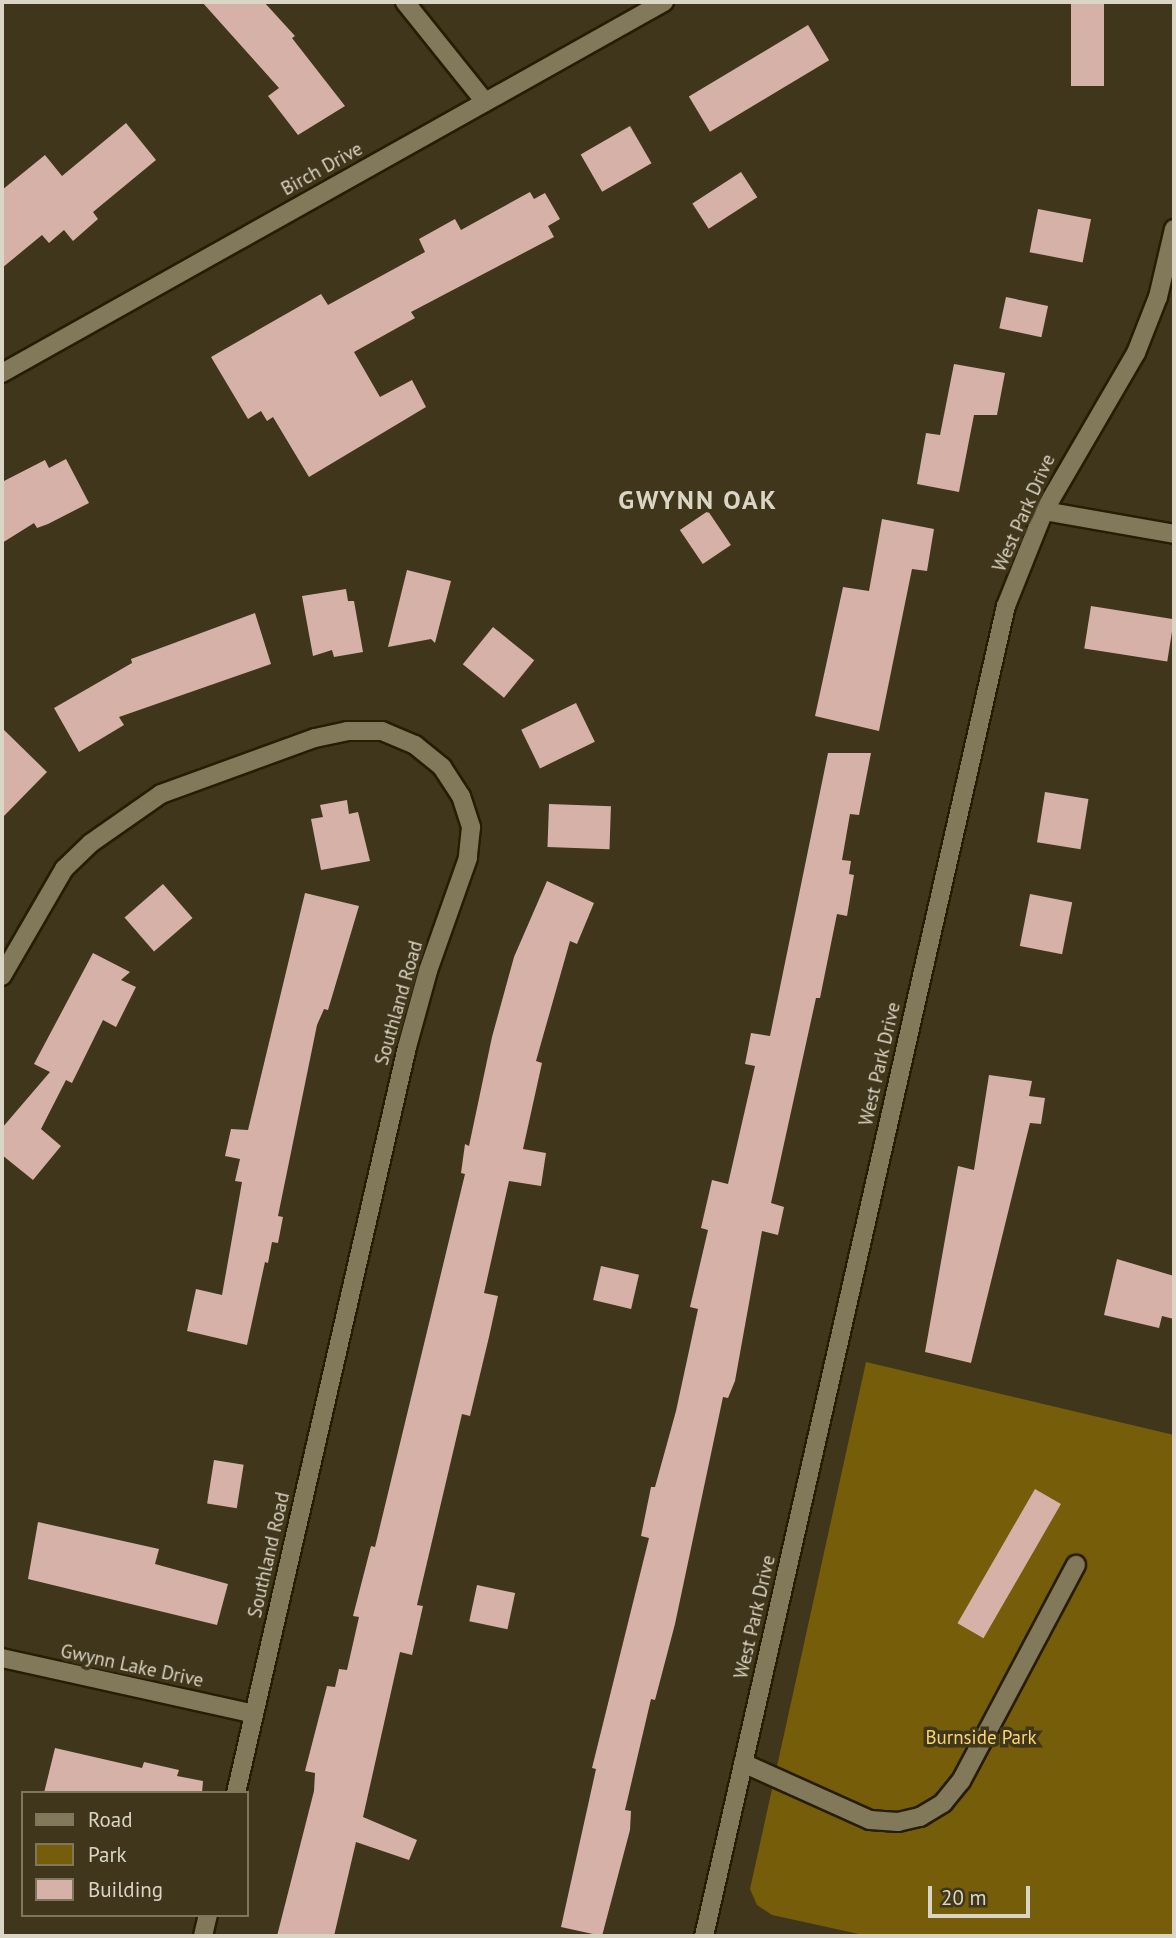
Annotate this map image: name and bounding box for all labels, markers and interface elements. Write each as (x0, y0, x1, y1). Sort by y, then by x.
street label: Birch Drive (277, 137, 367, 201)
street label: West Park Drive (988, 450, 1060, 576)
district label: GWYNN OAK (619, 484, 777, 516)
street label: Southland Road (370, 938, 428, 1068)
street label: West Park Drive (855, 1000, 905, 1128)
street label: Southland Road (243, 1490, 295, 1620)
street label: West Park Drive (730, 1553, 780, 1681)
street label: Gwynn Lake Drive (58, 1640, 206, 1692)
park label: Burnside Park (925, 1727, 1037, 1749)
legend (21, 1791, 248, 1917)
text: Road (88, 1806, 132, 1833)
text: Park (88, 1841, 127, 1868)
scale bar (931, 1871, 1032, 1915)
text: Building (88, 1876, 163, 1903)
text: 20 m (941, 1884, 987, 1911)

